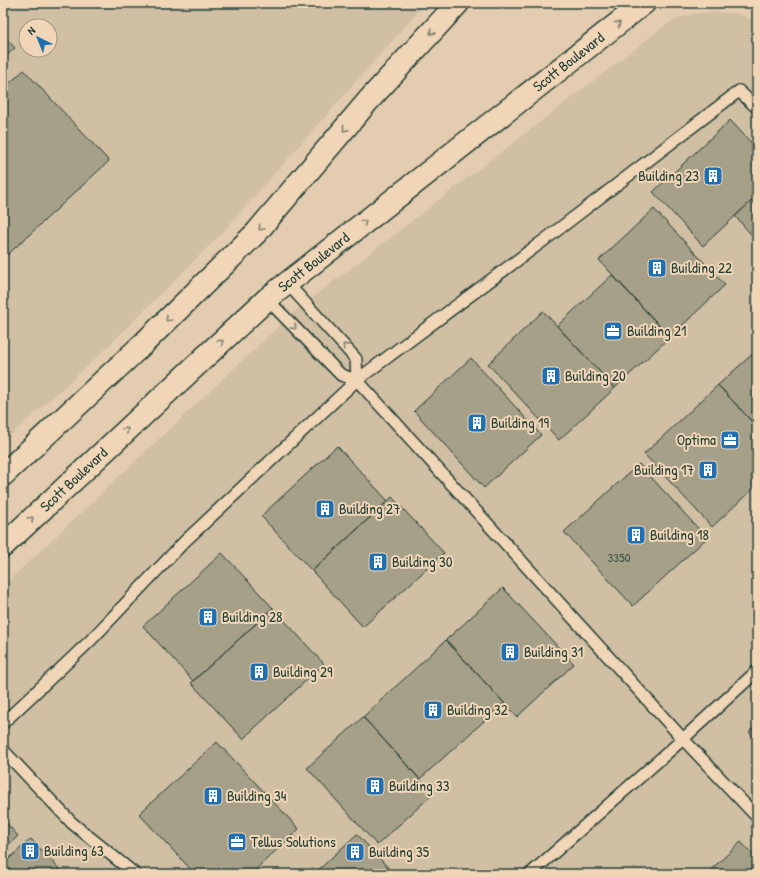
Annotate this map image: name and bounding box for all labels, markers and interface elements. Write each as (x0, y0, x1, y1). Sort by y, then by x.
north arrow (18, 18, 58, 58)
one-way arrow (613, 21, 620, 28)
text: N (24, 23, 38, 38)
one-way arrow (429, 27, 436, 35)
street label: Scott Boulevard (528, 27, 609, 97)
one-way arrow (342, 124, 349, 131)
place label: Building 23 (638, 165, 699, 186)
building icon: Building 23 (702, 165, 724, 187)
one-way arrow (359, 220, 366, 227)
one-way arrow (258, 223, 265, 230)
street label: Scott Boulevard (273, 227, 354, 297)
building icon: Building 22 (646, 257, 668, 279)
place label: Building 22 (671, 257, 732, 278)
one-way arrow (165, 314, 173, 322)
office icon: Building 21 (602, 320, 624, 342)
place label: Building 21 (627, 320, 687, 341)
one-way arrow (289, 322, 297, 330)
one-way arrow (216, 339, 224, 346)
one-way arrow (342, 343, 349, 351)
building icon: Building 20 (540, 365, 562, 387)
place label: Building 20 (565, 365, 626, 386)
building icon: Building 19 (466, 412, 488, 434)
place label: Building 19 (491, 412, 550, 433)
one-way arrow (121, 428, 129, 435)
place label: Optima (677, 429, 716, 450)
office icon: Optima (719, 429, 741, 451)
street label: Scott Boulevard (35, 442, 112, 516)
place label: Building 17 (634, 459, 694, 480)
building icon: Building 17 (697, 459, 719, 481)
building icon: Building 27 (314, 498, 336, 520)
place label: Building 27 (339, 498, 401, 519)
one-way arrow (27, 517, 34, 524)
building icon: Building 18 (625, 524, 647, 546)
place label: Building 18 (650, 524, 709, 545)
house number: 3350 (608, 548, 631, 566)
building icon: Building 30 (367, 551, 389, 573)
place label: Building 30 (392, 551, 453, 572)
building icon: Building 28 (197, 606, 219, 628)
place label: Building 28 (222, 606, 283, 627)
building icon: Building 31 (499, 641, 521, 663)
place label: Building 31 (524, 641, 583, 662)
building icon: Building 29 (248, 661, 270, 683)
place label: Building 29 (273, 661, 333, 682)
building icon: Building 32 (422, 699, 444, 721)
place label: Building 32 (447, 699, 508, 720)
building icon: Building 33 (364, 775, 386, 797)
place label: Building 33 (389, 775, 450, 796)
building icon: Building 34 (202, 785, 224, 807)
place label: Building 34 (227, 785, 287, 806)
office icon: Tellus Solutions (226, 831, 248, 853)
place label: Tellus Solutions (251, 831, 336, 852)
building icon: Building 63 (19, 840, 41, 862)
place label: Building 63 (44, 840, 104, 861)
building icon: Building 35 (344, 841, 366, 863)
place label: Building 35 (369, 841, 430, 862)

